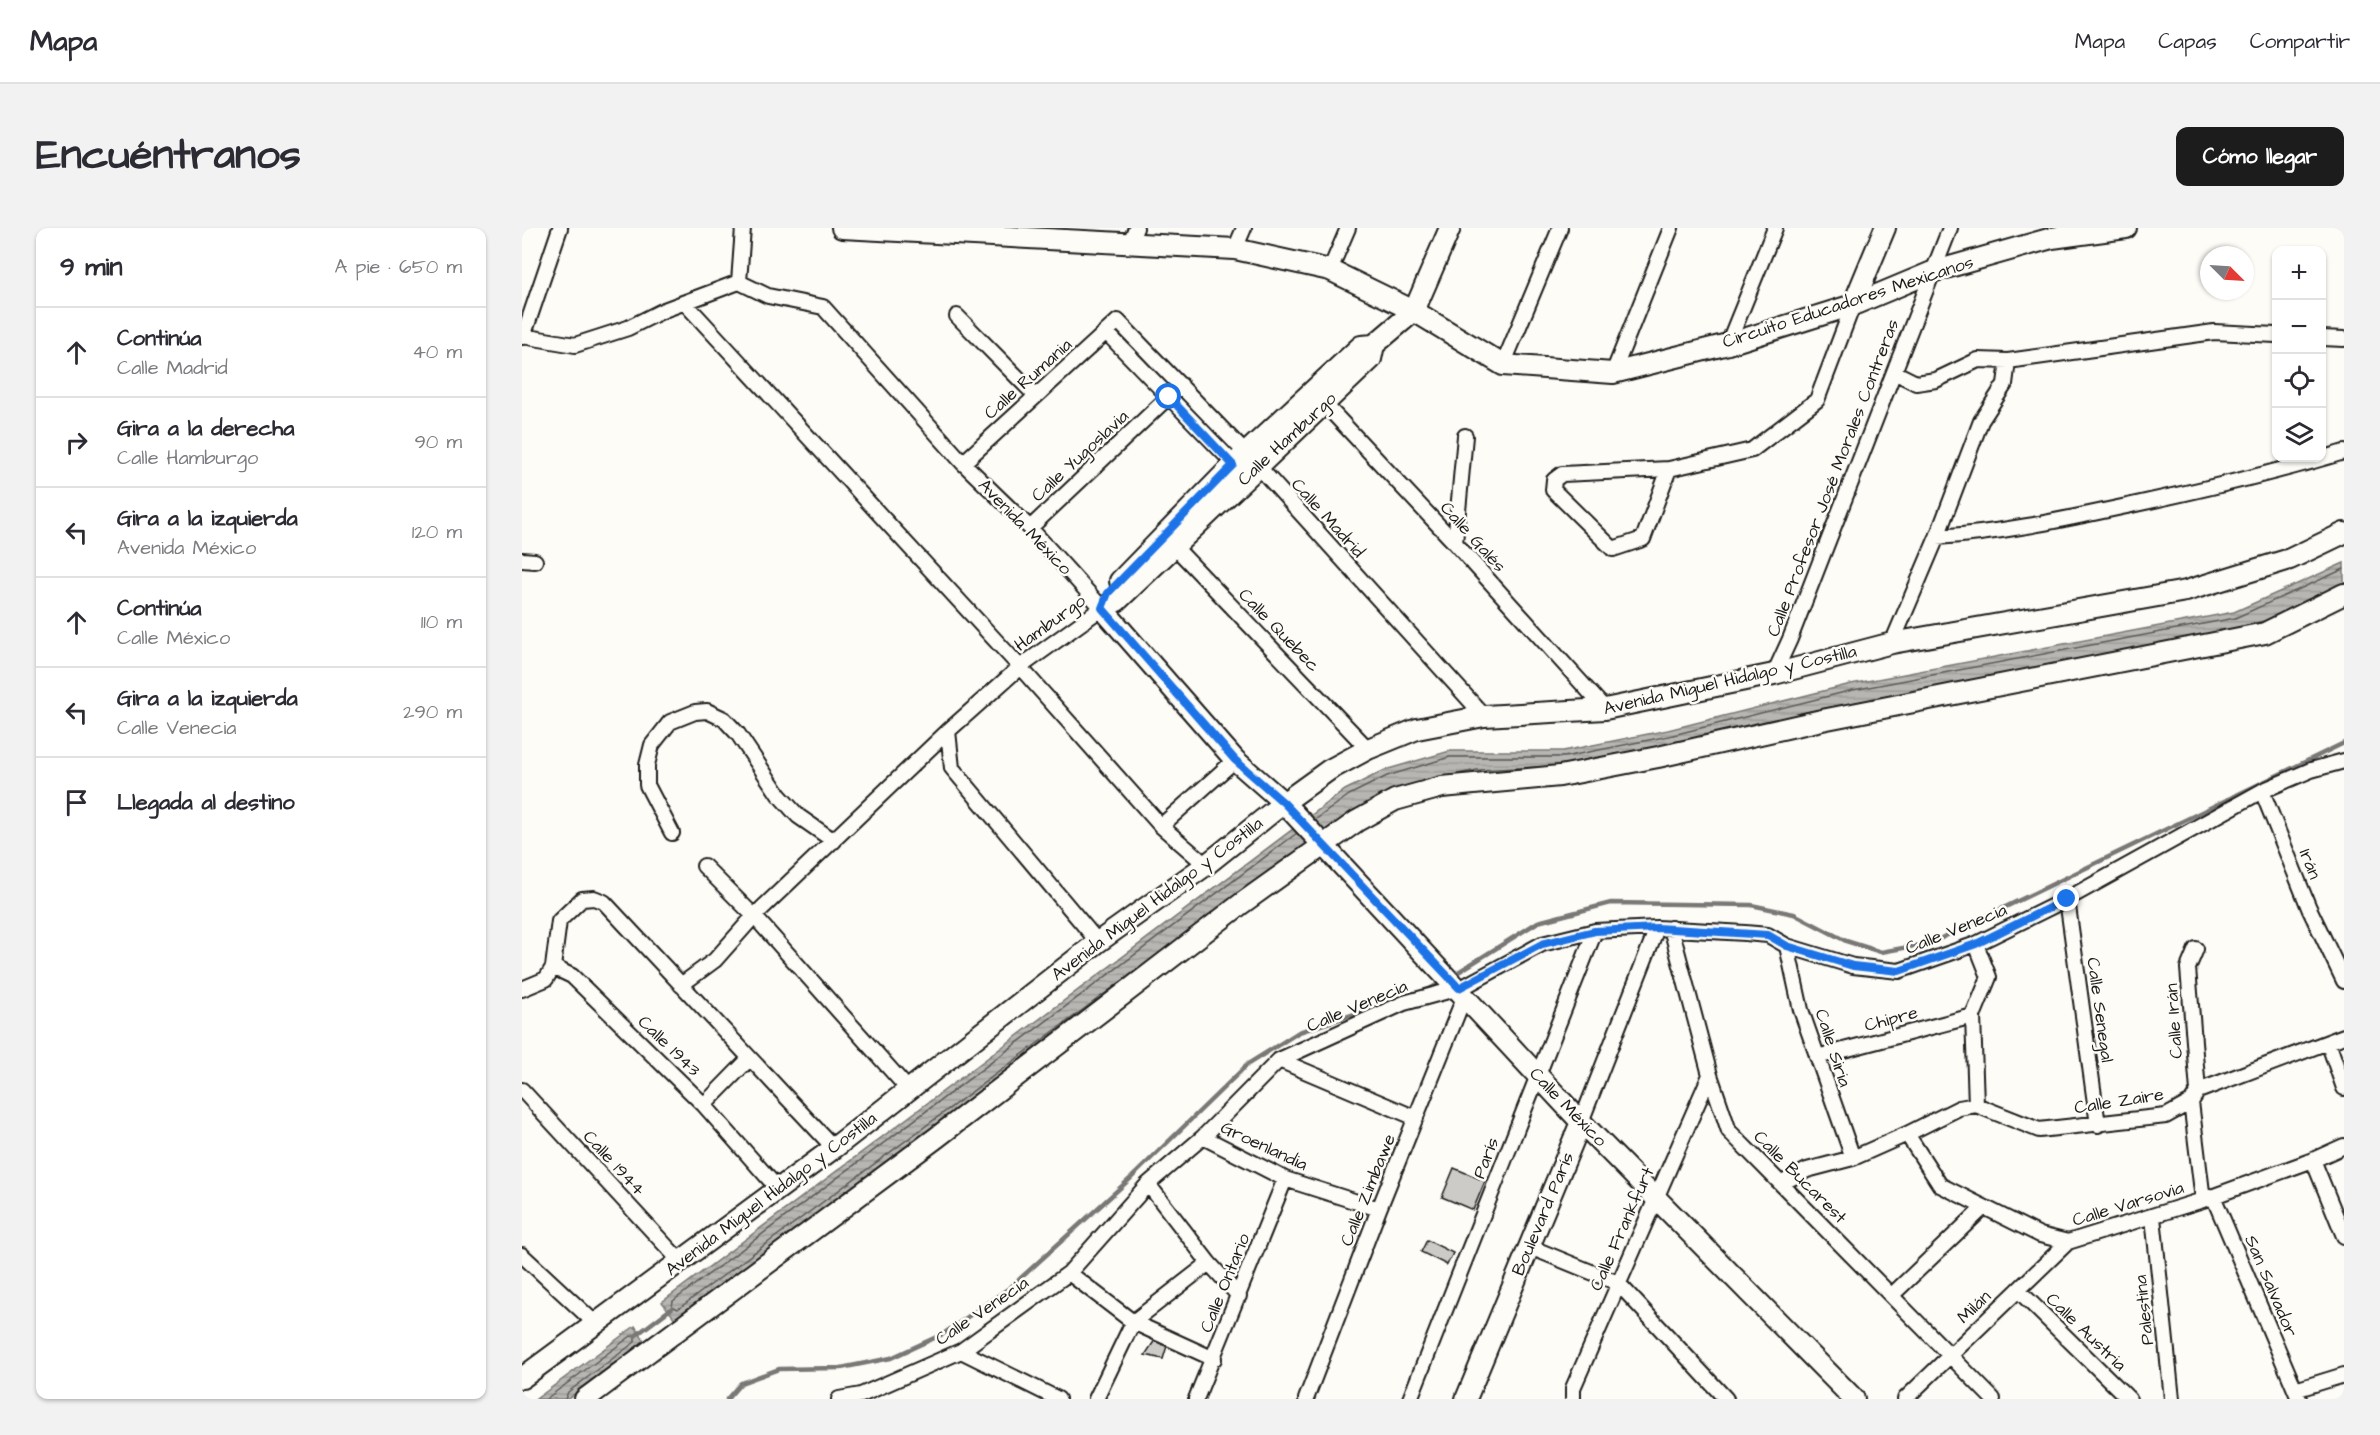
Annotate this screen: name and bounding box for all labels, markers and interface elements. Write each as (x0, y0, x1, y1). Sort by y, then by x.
text: Mapa (30, 22, 97, 61)
text: Mapa (2075, 27, 2125, 56)
text: Capas (2158, 27, 2217, 56)
text: Compartir (2250, 27, 2350, 56)
text: Encuéntranos (36, 127, 301, 185)
button: Cómo llegar (2176, 127, 2344, 186)
north arrow (2200, 246, 2254, 300)
map controls (2272, 246, 2326, 462)
button: + (2272, 246, 2326, 300)
text: 9 min (60, 249, 122, 285)
street label: Circuito Educadores Mexicanos (1719, 250, 1977, 354)
text: A pie · 650 m (334, 253, 462, 281)
button: − (2272, 300, 2326, 354)
street label: Calle Profesor José Morales Contreras (1761, 316, 1905, 640)
text: Continúa (117, 323, 202, 354)
street label: Calle Rumania (979, 333, 1077, 425)
icon: ahead (60, 336, 93, 369)
text: 40 m (412, 338, 462, 366)
text: Calle Madrid (117, 354, 228, 382)
button: locate (2272, 354, 2326, 408)
route start (1155, 383, 1181, 409)
street label: Calle Hamburgo (1232, 386, 1343, 492)
street label: Calle Yugoslavia (1026, 404, 1135, 508)
button: layers (2272, 408, 2326, 462)
text: Gira a la derecha (117, 413, 294, 444)
icon: right (60, 426, 93, 459)
text: 90 m (414, 428, 462, 456)
text: Calle Hamburgo (117, 444, 258, 472)
street label: Avenida México (972, 473, 1078, 581)
street label: Calle Madrid (1285, 473, 1371, 563)
street label: Calle Galés (1434, 496, 1512, 578)
text: Gira a la izquierda (117, 503, 298, 534)
icon: left (60, 516, 93, 549)
text: 120 m (412, 518, 462, 546)
text: Avenida México (117, 534, 256, 562)
street label: Calle Quebec (1233, 583, 1325, 677)
street label: Hamburgo (1009, 589, 1091, 658)
text: Continúa (117, 593, 202, 624)
icon: ahead (60, 606, 93, 639)
text: 110 m (421, 608, 462, 636)
text: Calle México (117, 624, 230, 652)
street label: Avenida Miguel Hidalgo y Costilla (1601, 639, 1859, 722)
text: Gira a la izquierda (117, 683, 298, 714)
icon: left (60, 696, 93, 729)
text: 290 m (403, 698, 462, 726)
text: Calle Venecia (117, 714, 237, 742)
icon: arrive (60, 786, 93, 819)
text: Llegada al destino (117, 787, 295, 818)
street label: Avenida Miguel Hidalgo y Costilla (1046, 811, 1269, 988)
street label: Irán (2293, 845, 2327, 883)
route end (2053, 885, 2079, 911)
street label: Calle Venecia (1901, 897, 2011, 961)
street label: Calle Senegal (2079, 956, 2120, 1064)
street label: Calle Venecia (1303, 973, 1411, 1039)
street label: Calle Irán (2159, 983, 2189, 1059)
street label: Chipre (1862, 1000, 1921, 1038)
street label: Calle Siria (1809, 1006, 1857, 1090)
street label: Calle 1943 (632, 1010, 706, 1082)
street label: Calle México (1524, 1062, 1612, 1152)
street label: Calle Zaire (2073, 1082, 2166, 1120)
street label: Avenida Miguel Hidalgo y Costilla (660, 1106, 883, 1283)
street label: Groenlandia (1216, 1115, 1312, 1177)
street label: Calle 1944 (577, 1125, 651, 1201)
street label: Calle Bucarest (1748, 1125, 1853, 1230)
street label: Calle Zimbawe (1334, 1130, 1402, 1250)
street label: París (1467, 1134, 1505, 1182)
street label: Boulevard París (1506, 1148, 1580, 1280)
street label: Calle Frankfurt (1584, 1162, 1661, 1295)
street label: Calle Varsovia (2069, 1175, 2187, 1233)
street label: Calle Ontario (1194, 1230, 1256, 1336)
street label: San Salvador (2238, 1231, 2304, 1341)
street label: Calle Venecia (930, 1271, 1034, 1351)
street label: Palestina (2128, 1274, 2160, 1346)
street label: Milán (1951, 1285, 1997, 1329)
street label: Calle Austria (2040, 1287, 2132, 1377)

